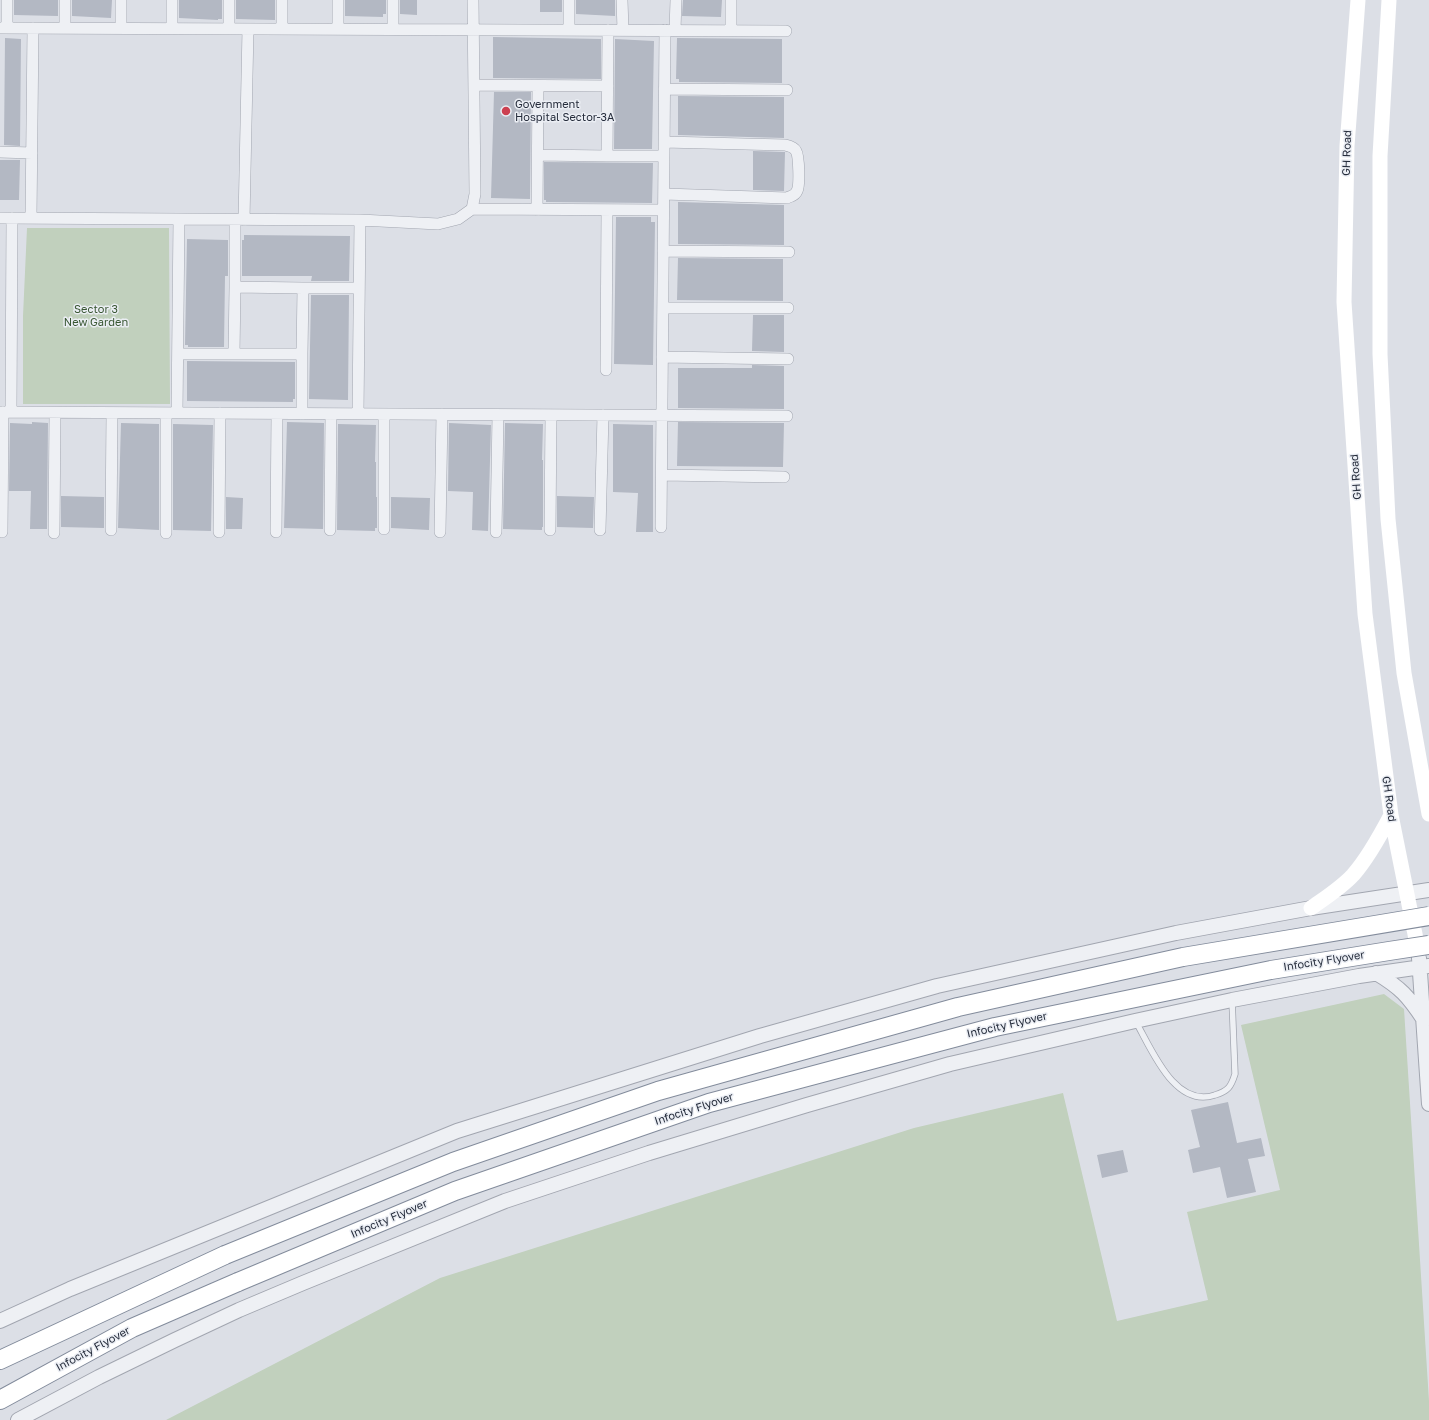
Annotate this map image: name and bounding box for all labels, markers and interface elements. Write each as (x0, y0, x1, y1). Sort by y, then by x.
place label: Government Hospital Sector-3A (515, 98, 614, 124)
marker: Government Hospital Sector-3A (500, 105, 512, 117)
street label: GH Road (1340, 130, 1354, 176)
park label: Sector 3 New Garden (64, 303, 128, 329)
street label: GH Road (1348, 454, 1364, 500)
street label: GH Road (1379, 775, 1399, 823)
street label: Infocity Flyover (1282, 948, 1366, 974)
street label: Infocity Flyover (966, 1009, 1048, 1041)
street label: Infocity Flyover (653, 1090, 735, 1128)
street label: Infocity Flyover (349, 1197, 429, 1241)
street label: Infocity Flyover (54, 1324, 132, 1374)

